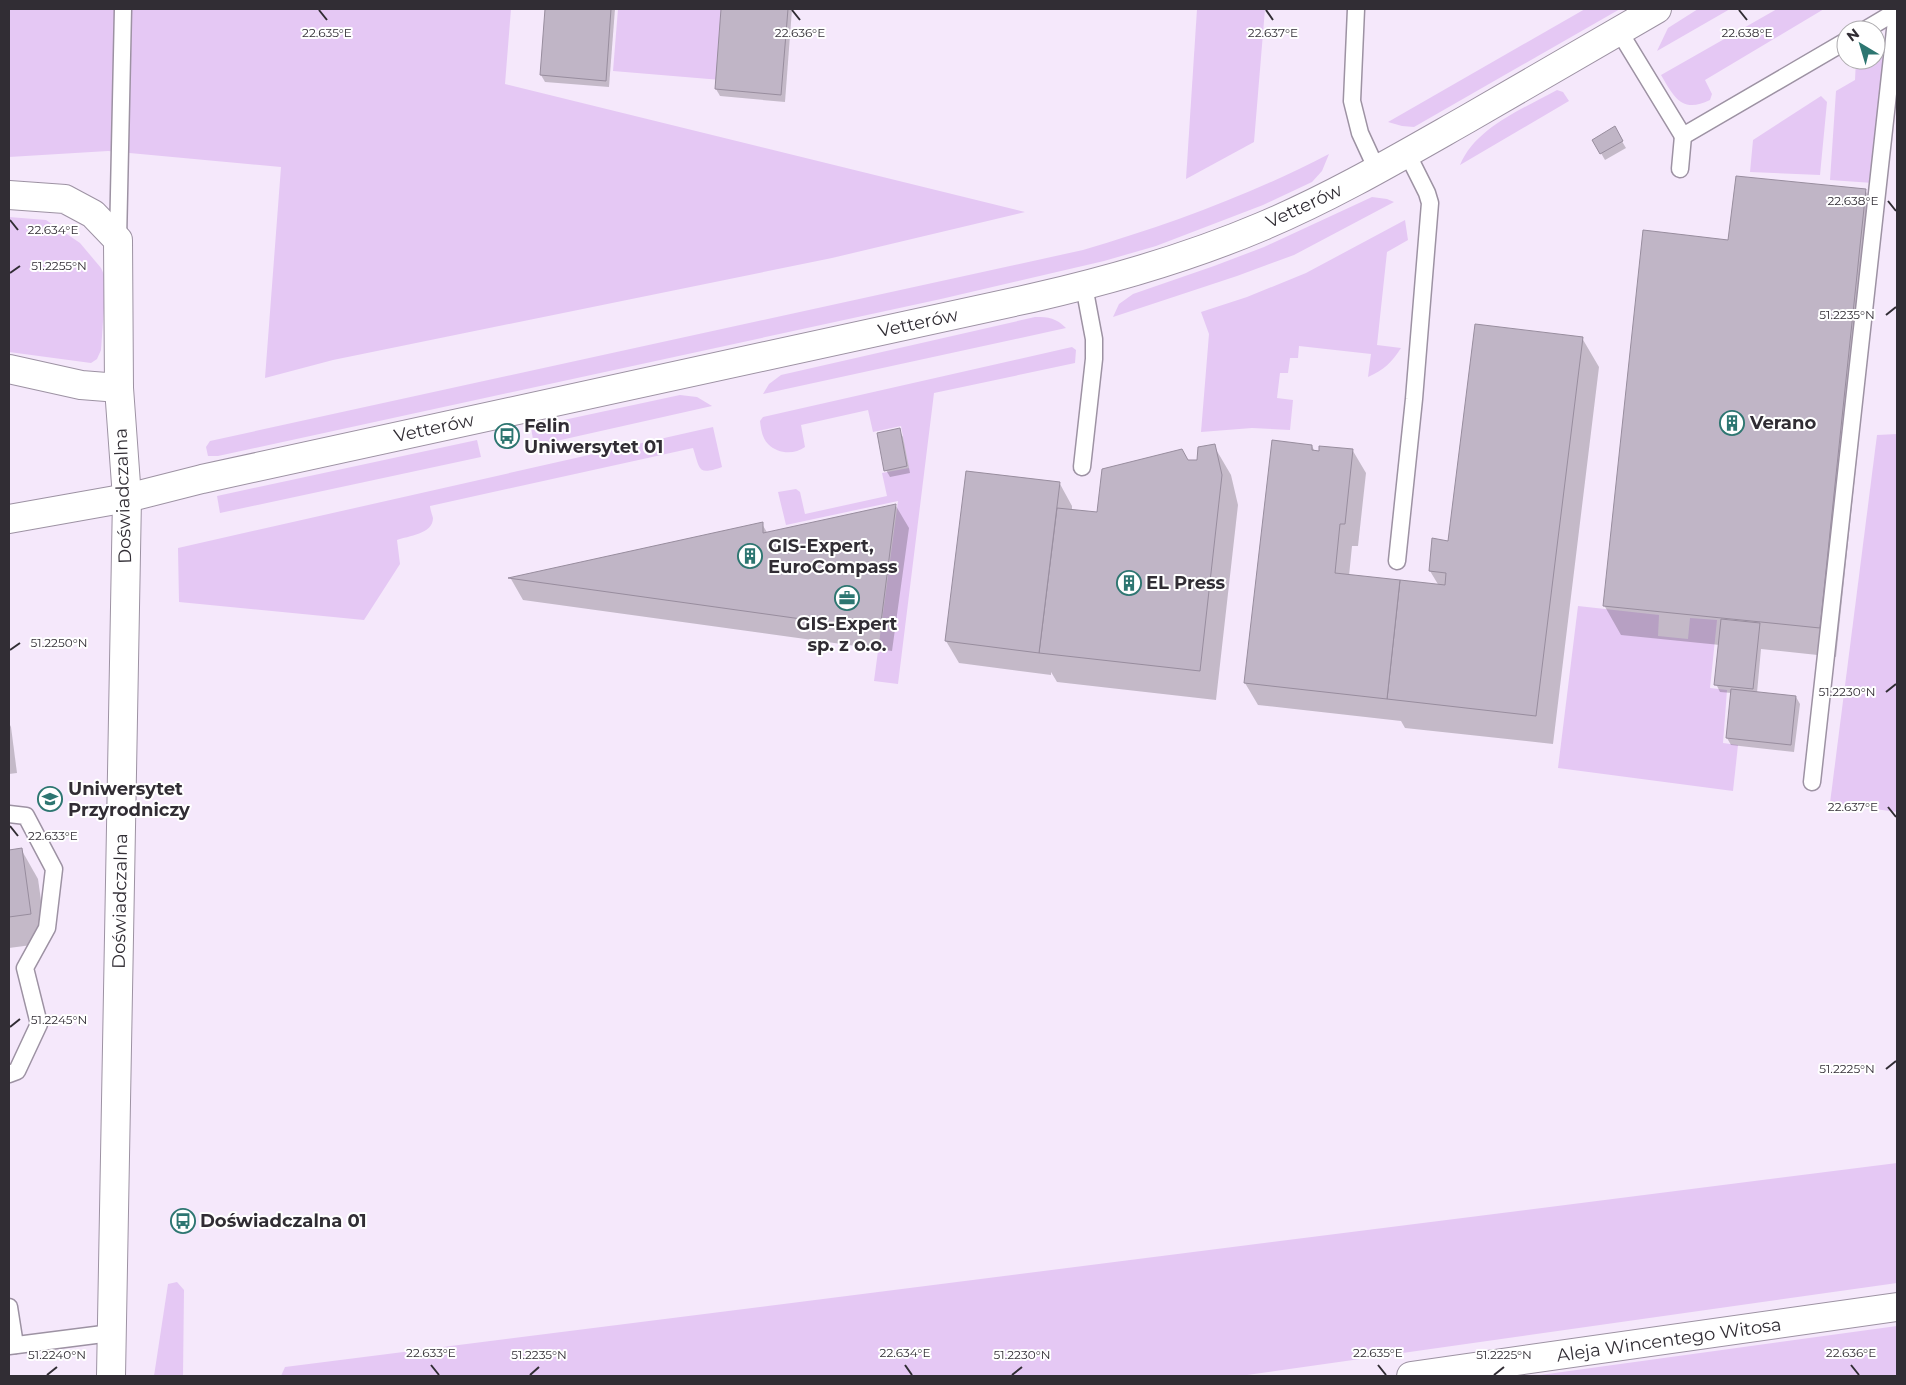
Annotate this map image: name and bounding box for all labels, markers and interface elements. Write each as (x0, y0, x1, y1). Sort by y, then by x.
north arrow (1836, 20, 1886, 70)
text: N (1843, 24, 1863, 45)
text: 22.635°E (302, 25, 352, 40)
text: 22.636°E (775, 25, 825, 40)
text: 22.637°E (1248, 25, 1298, 40)
text: 22.638°E (1722, 25, 1772, 40)
street label: Vetterów (1263, 179, 1346, 233)
text: 22.638°E (1828, 193, 1878, 208)
text: 22.634°E (28, 222, 78, 237)
text: 51.2255°N (31, 258, 87, 273)
street label: Vetterów (876, 304, 960, 342)
text: 51.2235°N (1819, 307, 1875, 322)
street label: Vetterów (392, 409, 476, 447)
building icon: Verano (1719, 410, 1745, 436)
place label: Verano (1749, 412, 1816, 434)
place label: Felin Uniwersytet 01 (524, 415, 663, 458)
bus stop icon: Felin Uniwersytet 01 (494, 423, 520, 449)
street label: Doświadczalna (110, 428, 136, 564)
place label: GIS-Expert, EuroCompass (768, 535, 898, 578)
building icon: GIS-Expert, EuroCompass (737, 543, 763, 569)
building icon: EL Press (1116, 570, 1142, 596)
place label: EL Press (1146, 572, 1226, 594)
office icon: GIS-Expert sp. z o.o. (834, 585, 860, 611)
place label: GIS-Expert sp. z o.o. (797, 613, 898, 656)
text: 51.2250°N (31, 635, 87, 650)
text: 51.2230°N (1819, 684, 1875, 699)
place label: Uniwersytet Przyrodniczy (68, 778, 190, 821)
school or university icon: Uniwersytet Przyrodniczy (37, 786, 63, 812)
text: 22.637°E (1828, 799, 1878, 814)
text: 22.633°E (28, 828, 78, 843)
street label: Doświadczalna (108, 833, 132, 969)
text: 51.2245°N (31, 1012, 87, 1027)
text: 51.2225°N (1819, 1061, 1875, 1076)
bus stop icon: Doświadczalna 01 (170, 1208, 196, 1234)
place label: Doświadczalna 01 (200, 1210, 367, 1232)
street label: Aleja Wincentego Witosa (1555, 1313, 1783, 1367)
text: 22.633°E (406, 1345, 456, 1360)
text: 22.634°E (880, 1345, 930, 1360)
text: 22.635°E (1353, 1345, 1403, 1360)
text: 22.636°E (1826, 1345, 1876, 1360)
text: 51.2240°N (28, 1347, 86, 1362)
text: 51.2235°N (511, 1347, 567, 1362)
text: 51.2230°N (994, 1347, 1050, 1362)
text: 51.2225°N (1476, 1347, 1532, 1362)

